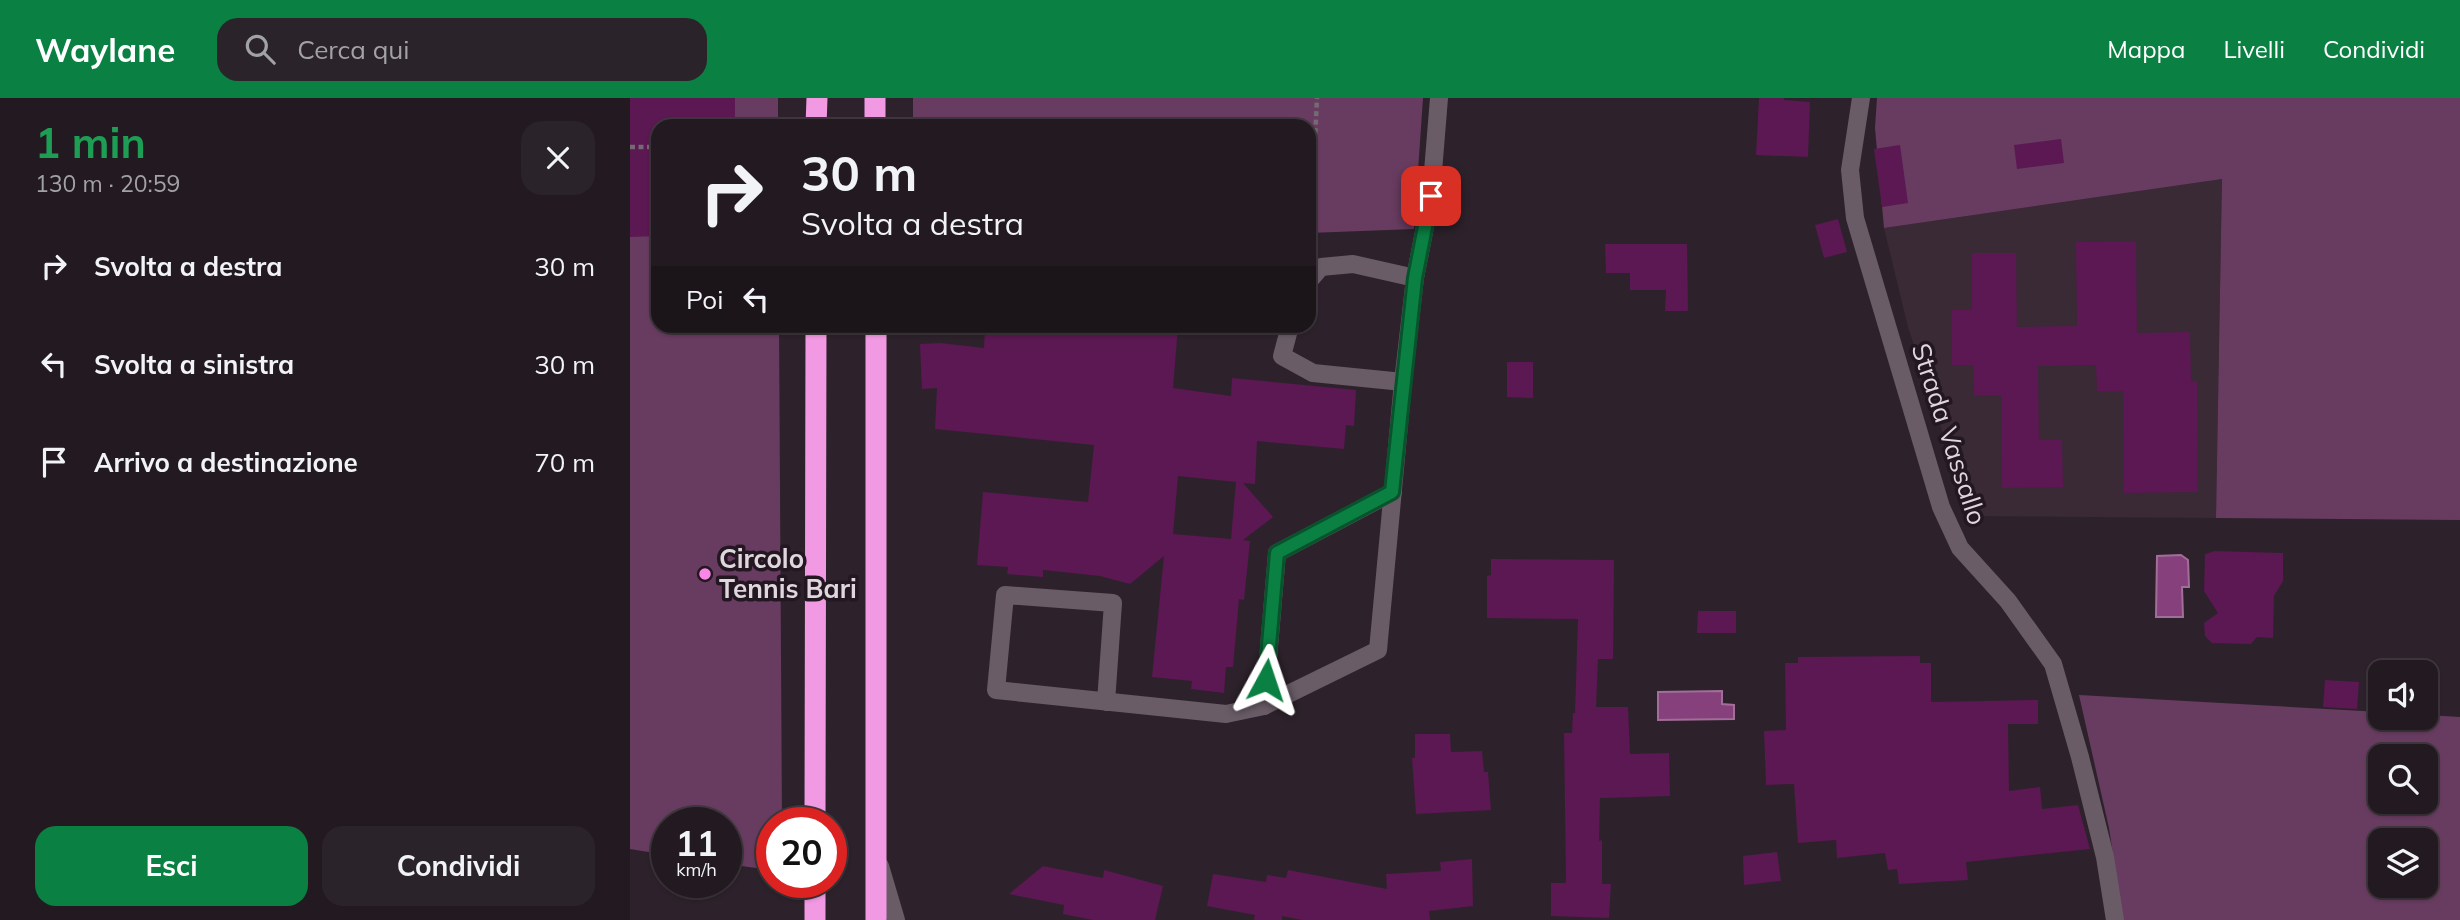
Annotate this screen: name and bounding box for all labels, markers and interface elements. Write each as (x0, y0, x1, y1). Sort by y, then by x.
search box (217, 18, 707, 81)
text: Waylane (35, 29, 175, 70)
icon: search (241, 30, 279, 68)
text: Cerca qui (297, 33, 410, 66)
text: Mappa (2107, 34, 2185, 64)
text: Livelli (2223, 34, 2285, 64)
text: Condividi (2323, 34, 2425, 64)
text: 1 min (35, 116, 146, 169)
button: close (521, 121, 595, 195)
text: 30 m (801, 142, 917, 203)
icon: right (686, 147, 777, 238)
pin (1401, 166, 1461, 226)
text: 130 m · 20:59 (35, 169, 180, 198)
icon: arrive (1412, 177, 1450, 215)
text: Svolta a destra (801, 203, 1024, 243)
icon: right (35, 247, 73, 285)
text: Svolta a destra (94, 250, 282, 283)
text: 30 m (534, 250, 595, 283)
icon: left (737, 280, 775, 318)
text: Poi (686, 283, 723, 316)
street label: Strada Vassallo (1905, 339, 1994, 529)
icon: left (35, 345, 73, 383)
text: Svolta a sinistra (94, 348, 294, 381)
text: 30 m (534, 348, 595, 381)
icon: arrive (35, 443, 73, 481)
text: Arrivo a destinazione (94, 446, 358, 479)
text: 70 m (534, 446, 595, 479)
place label: Circolo Tennis Bari (719, 542, 857, 605)
marker: Circolo Tennis Bari (697, 566, 713, 582)
position arrow (1229, 643, 1303, 717)
map controls (2368, 660, 2438, 898)
button: sound (2368, 660, 2438, 730)
button: search (2368, 744, 2438, 814)
speed limit sign: 20 (756, 807, 847, 898)
text: 11 (675, 821, 718, 865)
button: Esci (35, 826, 308, 906)
button: Condividi (322, 826, 595, 906)
button: layers (2368, 828, 2438, 898)
text: km/h (676, 858, 717, 881)

